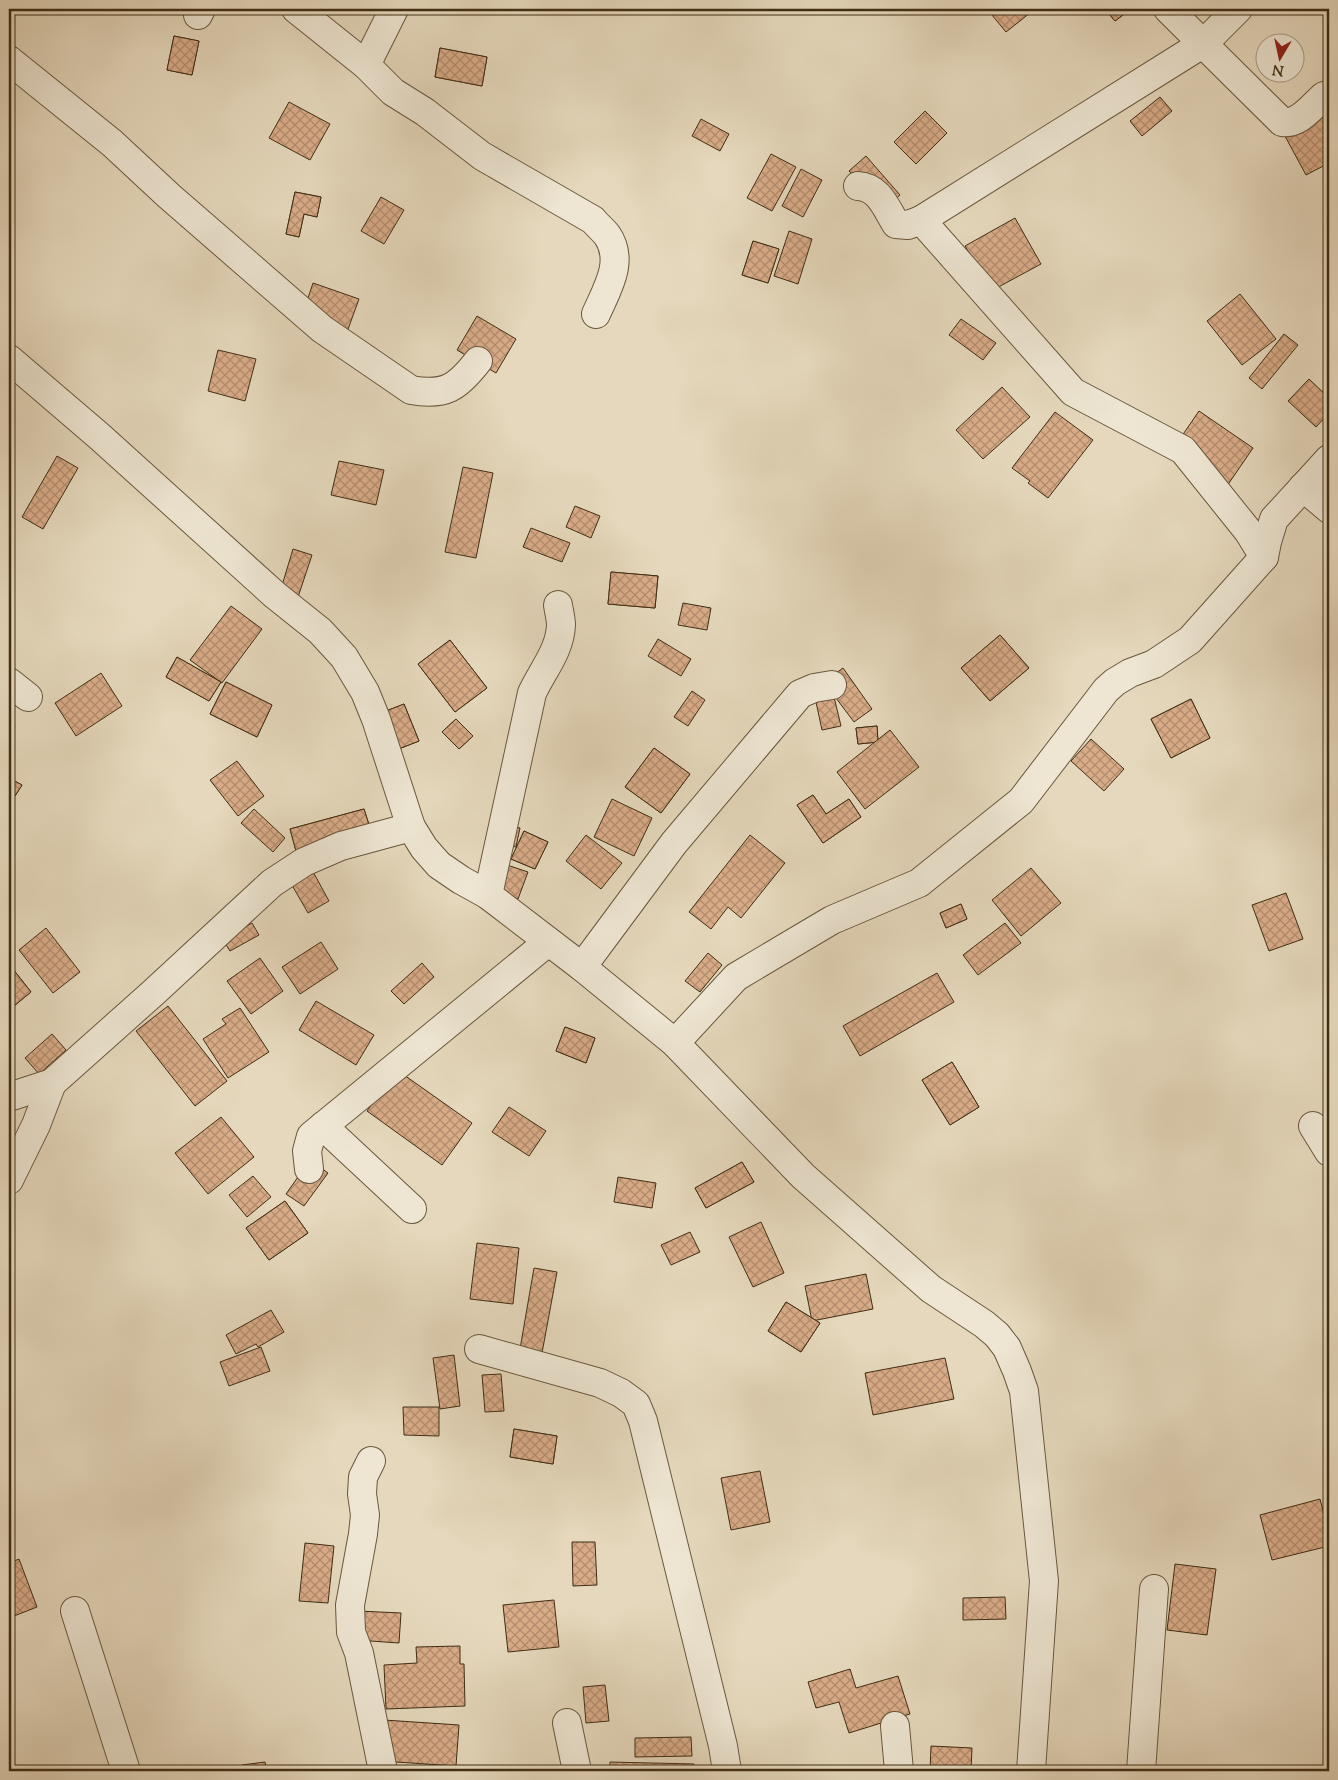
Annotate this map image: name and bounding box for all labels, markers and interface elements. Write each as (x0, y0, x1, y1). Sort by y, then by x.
north arrow (1256, 32, 1306, 82)
text: N (1271, 58, 1285, 80)

